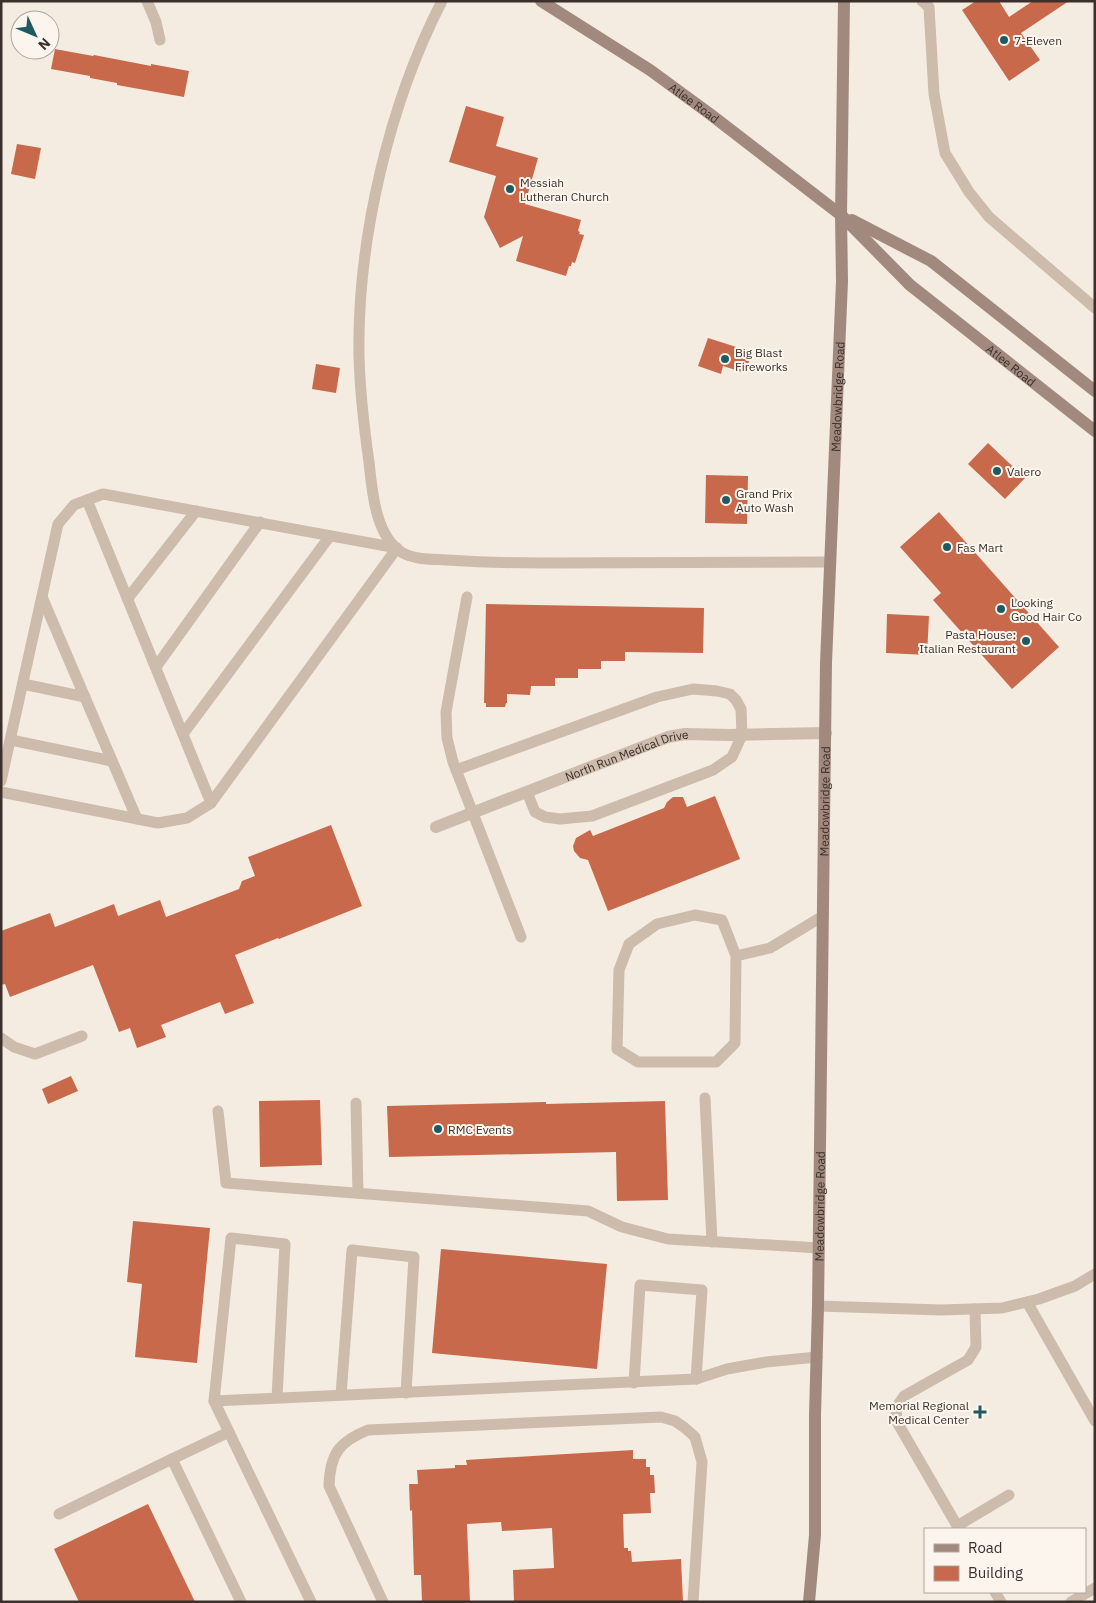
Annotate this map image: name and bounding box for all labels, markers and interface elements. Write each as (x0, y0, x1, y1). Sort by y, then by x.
north arrow (10, 10, 60, 60)
place label: 7-Eleven (1014, 33, 1062, 48)
text: N (34, 34, 54, 54)
marker: 7-Eleven (998, 34, 1010, 46)
street label: Atlee Road (666, 79, 722, 126)
place label: Messiah Lutheran Church (520, 175, 609, 204)
marker: Messiah Lutheran Church (504, 183, 516, 195)
street label: Meadowbridge Road (827, 341, 847, 452)
street label: Atlee Road (983, 341, 1039, 389)
place label: Big Blast Fireworks (735, 345, 788, 374)
marker: Big Blast Fireworks (719, 353, 731, 365)
place label: Valero (1007, 464, 1042, 479)
marker: Valero (991, 465, 1003, 477)
place label: Grand Prix Auto Wash (736, 486, 794, 515)
marker: Grand Prix Auto Wash (720, 494, 732, 506)
place label: Fas Mart (957, 540, 1003, 555)
marker: Fas Mart (941, 541, 953, 553)
place label: Looking Good Hair Co (1011, 595, 1082, 624)
marker: Looking Good Hair Co (995, 603, 1007, 615)
place label: Pasta House: Italian Restaurant (919, 627, 1016, 656)
marker: Pasta House: Italian Restaurant (1020, 635, 1032, 647)
street label: North Run Medical Drive (563, 726, 690, 784)
street label: Meadowbridge Road (816, 746, 832, 857)
place label: RMC Events (448, 1122, 512, 1137)
marker: RMC Events (432, 1123, 444, 1135)
street label: Meadowbridge Road (811, 1151, 827, 1262)
place label: Memorial Regional Medical Center (869, 1398, 970, 1427)
marker: Memorial Regional Medical Center (973, 1405, 987, 1419)
legend (924, 1528, 1086, 1593)
text: Road (968, 1538, 1003, 1557)
text: Building (968, 1563, 1023, 1582)

